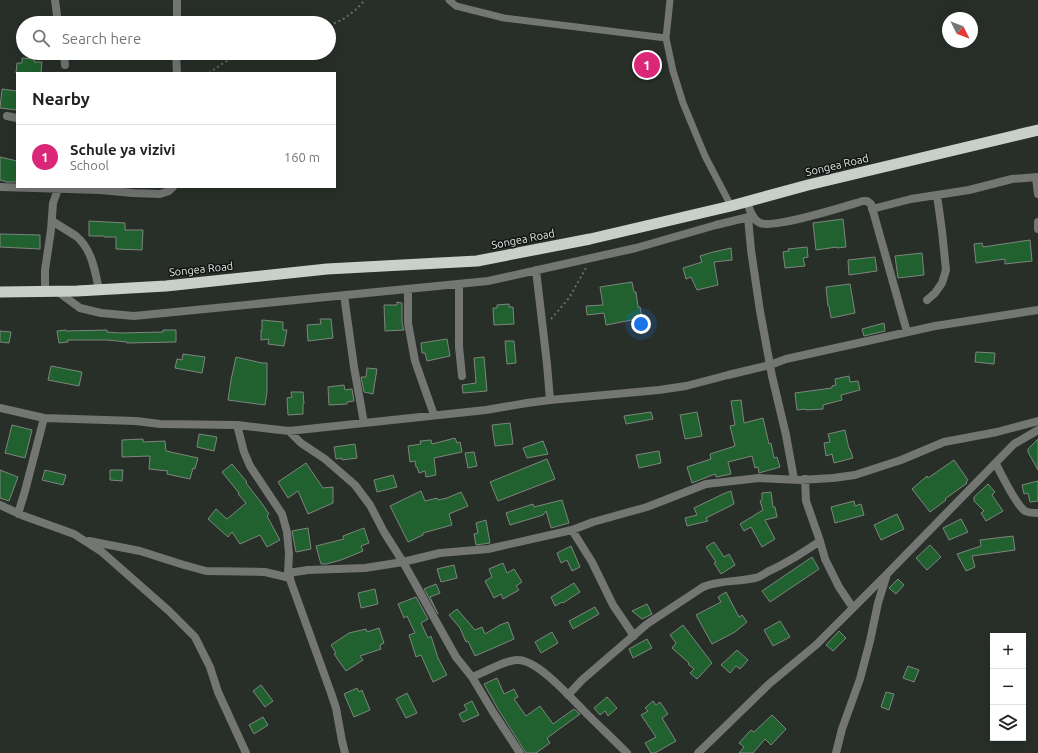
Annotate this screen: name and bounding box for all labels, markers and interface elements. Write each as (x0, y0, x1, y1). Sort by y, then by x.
north arrow (942, 12, 978, 48)
search box (16, 16, 336, 60)
icon: search (30, 27, 52, 49)
text: Search here (62, 30, 141, 47)
pin: 1 (634, 50, 660, 80)
text: Nearby (32, 89, 90, 108)
text: Schule ya vizivi (70, 141, 175, 158)
text: 1 (41, 150, 49, 164)
text: 160 m (284, 150, 320, 164)
street label: Songea Road (804, 152, 870, 178)
text: School (70, 158, 109, 172)
street label: Songea Road (490, 227, 556, 251)
street label: Songea Road (168, 260, 234, 278)
your location (631, 314, 651, 334)
map controls (990, 633, 1026, 741)
button: + (990, 633, 1026, 669)
button: − (990, 669, 1026, 705)
button: layers (990, 705, 1026, 741)

